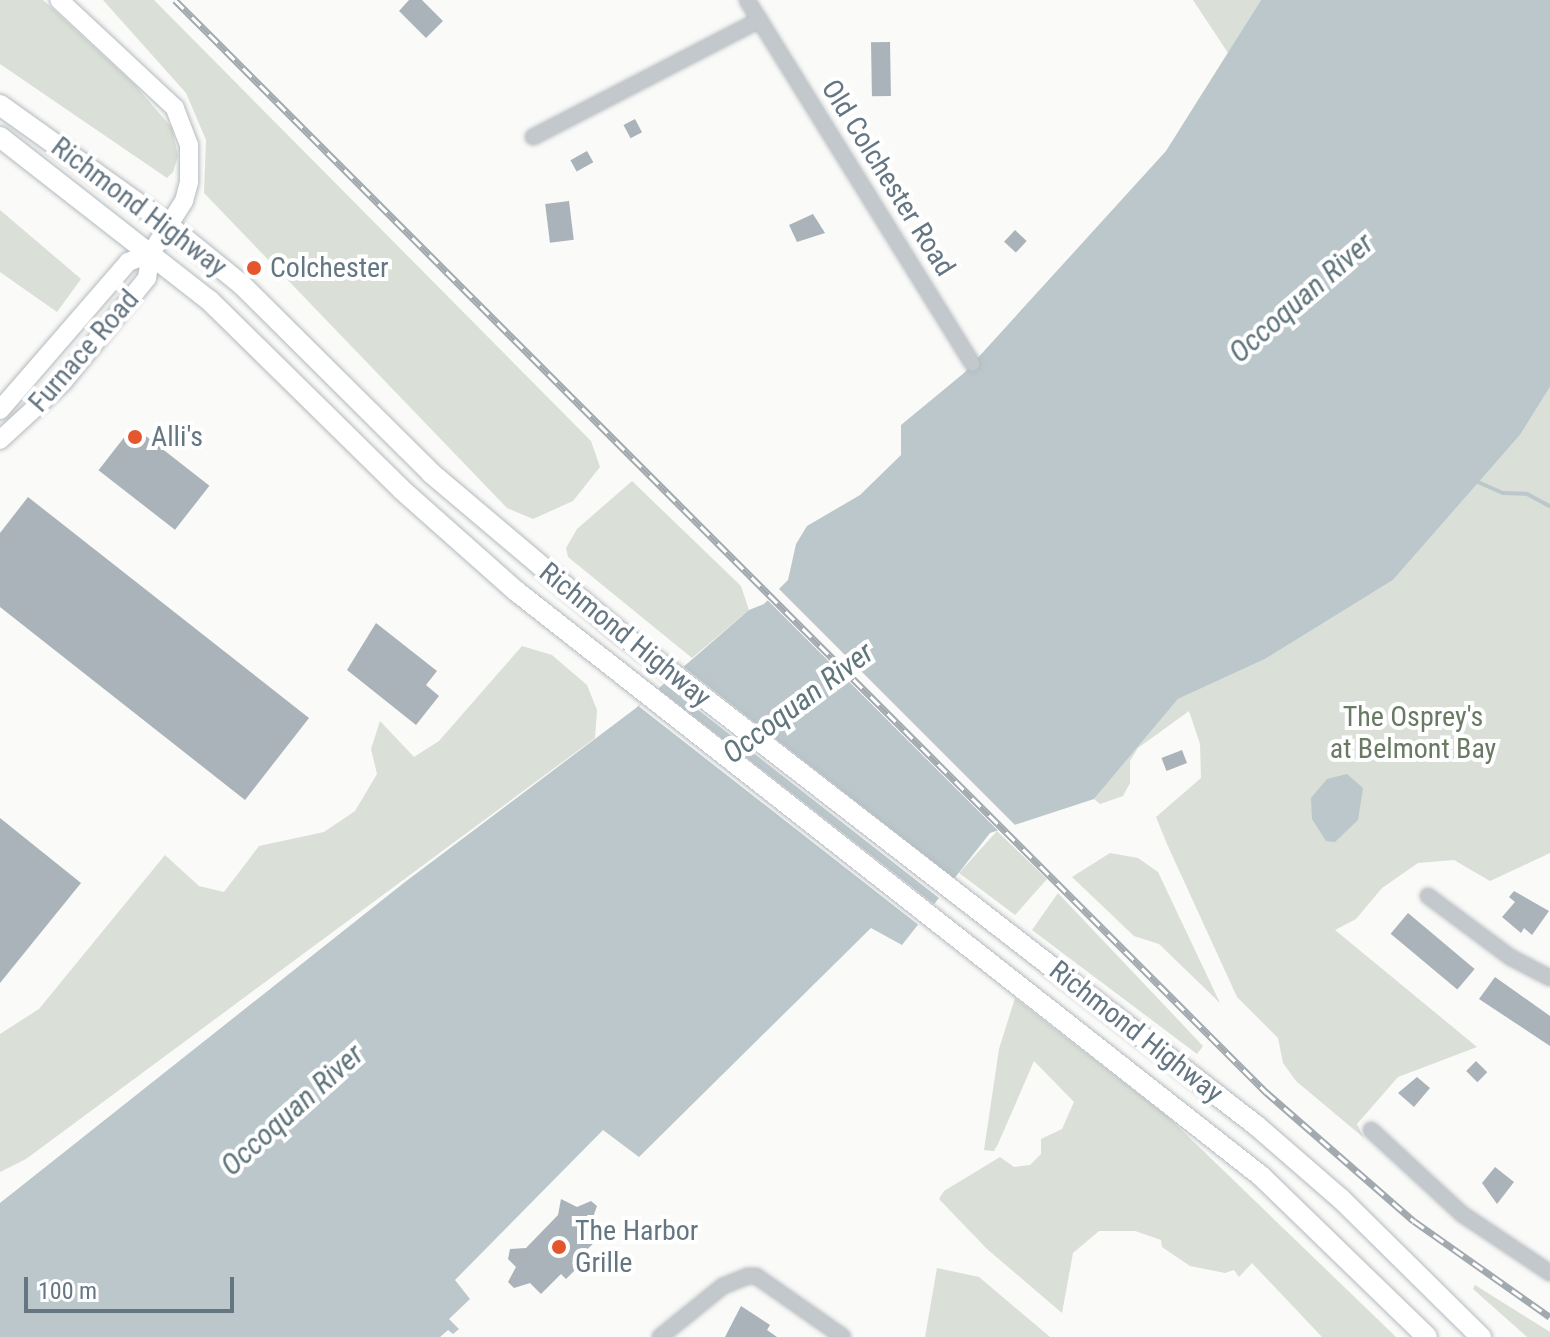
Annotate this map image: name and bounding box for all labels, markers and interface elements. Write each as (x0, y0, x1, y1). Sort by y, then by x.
street label: Old Colchester Road (814, 74, 962, 282)
street label: Richmond Highway (45, 130, 233, 284)
water label: Occoquan River (1222, 226, 1380, 370)
place label: Colchester (270, 251, 389, 285)
marker: Colchester (245, 259, 263, 277)
street label: Furnace Road (22, 283, 146, 419)
place label: Alli's (151, 420, 203, 454)
marker: Alli's (126, 428, 144, 446)
street label: Richmond Highway (532, 556, 718, 714)
water label: Occoquan River (716, 635, 880, 771)
park label: The Osprey's at Belmont Bay (1330, 700, 1496, 766)
street label: Richmond Highway (1043, 954, 1229, 1110)
water label: Occoquan River (213, 1037, 371, 1183)
place label: The Harbor Grille (575, 1214, 698, 1280)
marker: The Harbor Grille (550, 1238, 568, 1256)
scale bar (28, 1261, 238, 1311)
text: 100 m (38, 1277, 97, 1305)

